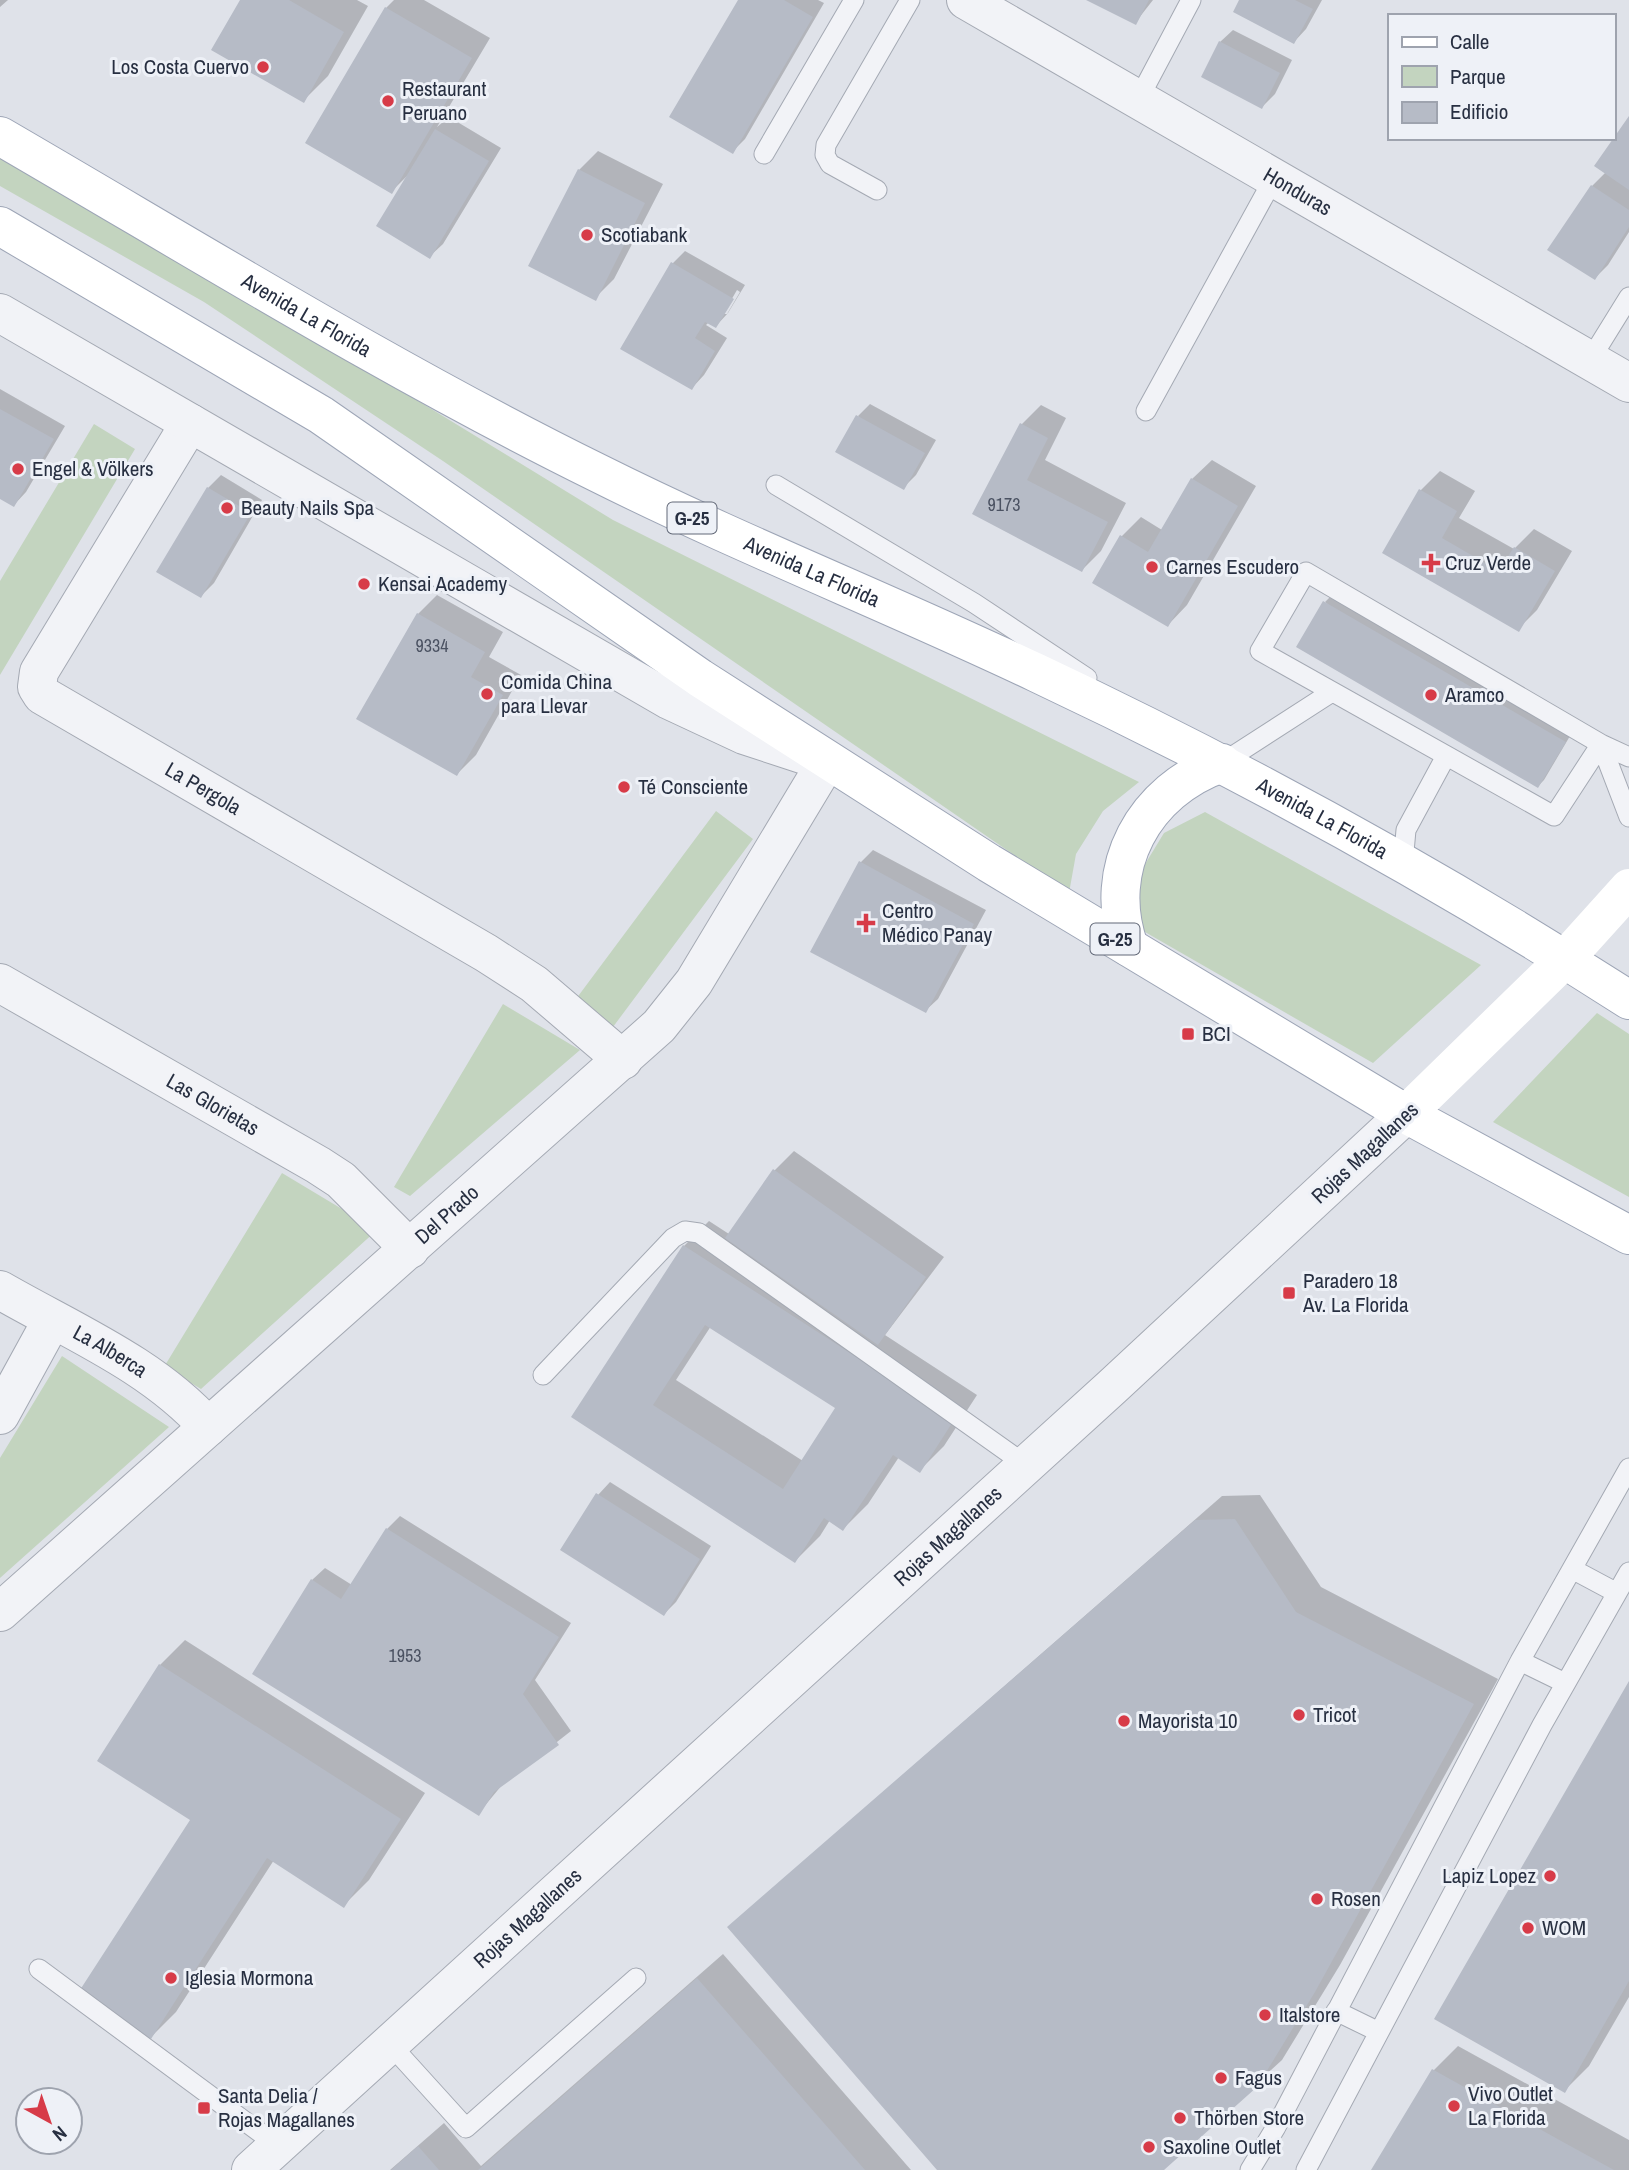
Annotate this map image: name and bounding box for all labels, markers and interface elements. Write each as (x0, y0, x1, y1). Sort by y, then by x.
legend (1388, 14, 1615, 140)
text: Calle (1450, 27, 1489, 56)
place label: Los Costa Cuervo (111, 52, 249, 81)
marker: Los Costa Cuervo (255, 59, 271, 75)
text: Parque (1450, 62, 1506, 91)
place label: Restaurant Peruano (402, 74, 486, 127)
marker: Restaurant Peruano (380, 93, 396, 109)
text: Edificio (1450, 97, 1508, 126)
street label: Honduras (1258, 160, 1337, 222)
place label: Scotiabank (601, 220, 688, 249)
marker: Scotiabank (579, 227, 595, 243)
street label: Avenida La Florida (236, 266, 377, 364)
place label: Engel & Völkers (32, 454, 154, 483)
marker: Engel & Völkers (10, 461, 26, 477)
house number: 9173 (988, 492, 1020, 517)
place label: Beauty Nails Spa (241, 493, 374, 522)
marker: Beauty Nails Spa (219, 500, 235, 516)
road number: G-25 (668, 503, 716, 534)
street label: Avenida La Florida (739, 528, 885, 614)
place label: Cruz Verde (1445, 548, 1531, 577)
place label: Carnes Escudero (1166, 552, 1299, 581)
marker: Cruz Verde (1423, 555, 1439, 571)
marker: Carnes Escudero (1144, 559, 1160, 575)
place label: Kensai Academy (378, 569, 508, 598)
marker: Kensai Academy (356, 576, 372, 592)
house number: 9334 (416, 633, 448, 658)
place label: Comida China para Llevar (501, 667, 612, 720)
place label: Aramco (1444, 680, 1504, 709)
marker: Comida China para Llevar (479, 686, 495, 702)
marker: Aramco (1423, 687, 1439, 703)
street label: La Pergola (160, 755, 247, 822)
street label: Avenida La Florida (1251, 770, 1393, 866)
place label: Té Consciente (638, 772, 748, 801)
marker: Té Consciente (616, 779, 632, 795)
place label: Centro Médico Panay (882, 896, 992, 949)
marker: Centro Médico Panay (856, 913, 876, 933)
road number: G-25 (1090, 923, 1140, 954)
place label: BCI (1202, 1019, 1231, 1048)
marker: BCI (1180, 1026, 1196, 1042)
street label: Las Glorietas (161, 1066, 265, 1142)
street label: Rojas Magallanes (1305, 1095, 1425, 1210)
street label: Del Prado (408, 1178, 485, 1251)
place label: Paradero 18 Av. La Florida (1302, 1266, 1409, 1319)
marker: Paradero 18 Av. La Florida (1281, 1285, 1297, 1301)
street label: La Alberca (68, 1318, 153, 1384)
street label: Rojas Magallanes (887, 1479, 1008, 1593)
house number: 1953 (389, 1643, 421, 1668)
place label: Tricot (1313, 1700, 1357, 1729)
place label: Mayorista 10 (1138, 1706, 1238, 1735)
marker: Tricot (1291, 1707, 1307, 1723)
marker: Mayorista 10 (1116, 1713, 1132, 1729)
street label: Rojas Magallanes (467, 1861, 588, 1975)
place label: Lapiz Lopez (1442, 1861, 1536, 1890)
marker: Lapiz Lopez (1542, 1868, 1558, 1884)
place label: Rosen (1331, 1884, 1381, 1913)
marker: Rosen (1309, 1891, 1325, 1907)
place label: WOM (1542, 1913, 1586, 1942)
marker: WOM (1520, 1920, 1536, 1936)
place label: Iglesia Mormona (185, 1963, 314, 1992)
marker: Iglesia Mormona (163, 1970, 179, 1986)
place label: Italstore (1279, 2000, 1340, 2029)
marker: Italstore (1257, 2007, 1273, 2023)
place label: Fagus (1235, 2063, 1282, 2092)
marker: Fagus (1213, 2070, 1229, 2086)
place label: Vivo Outlet La Florida (1468, 2079, 1553, 2132)
place label: Santa Delia / Rojas Magallanes (218, 2081, 355, 2134)
north arrow (14, 2086, 84, 2156)
marker: Vivo Outlet La Florida (1446, 2098, 1462, 2114)
marker: Santa Delia / Rojas Magallanes (196, 2100, 212, 2116)
place label: Thörben Store (1194, 2103, 1304, 2132)
marker: Thörben Store (1172, 2110, 1188, 2126)
text: N (47, 2120, 73, 2148)
place label: Saxoline Outlet (1163, 2132, 1281, 2161)
marker: Saxoline Outlet (1141, 2139, 1157, 2155)

